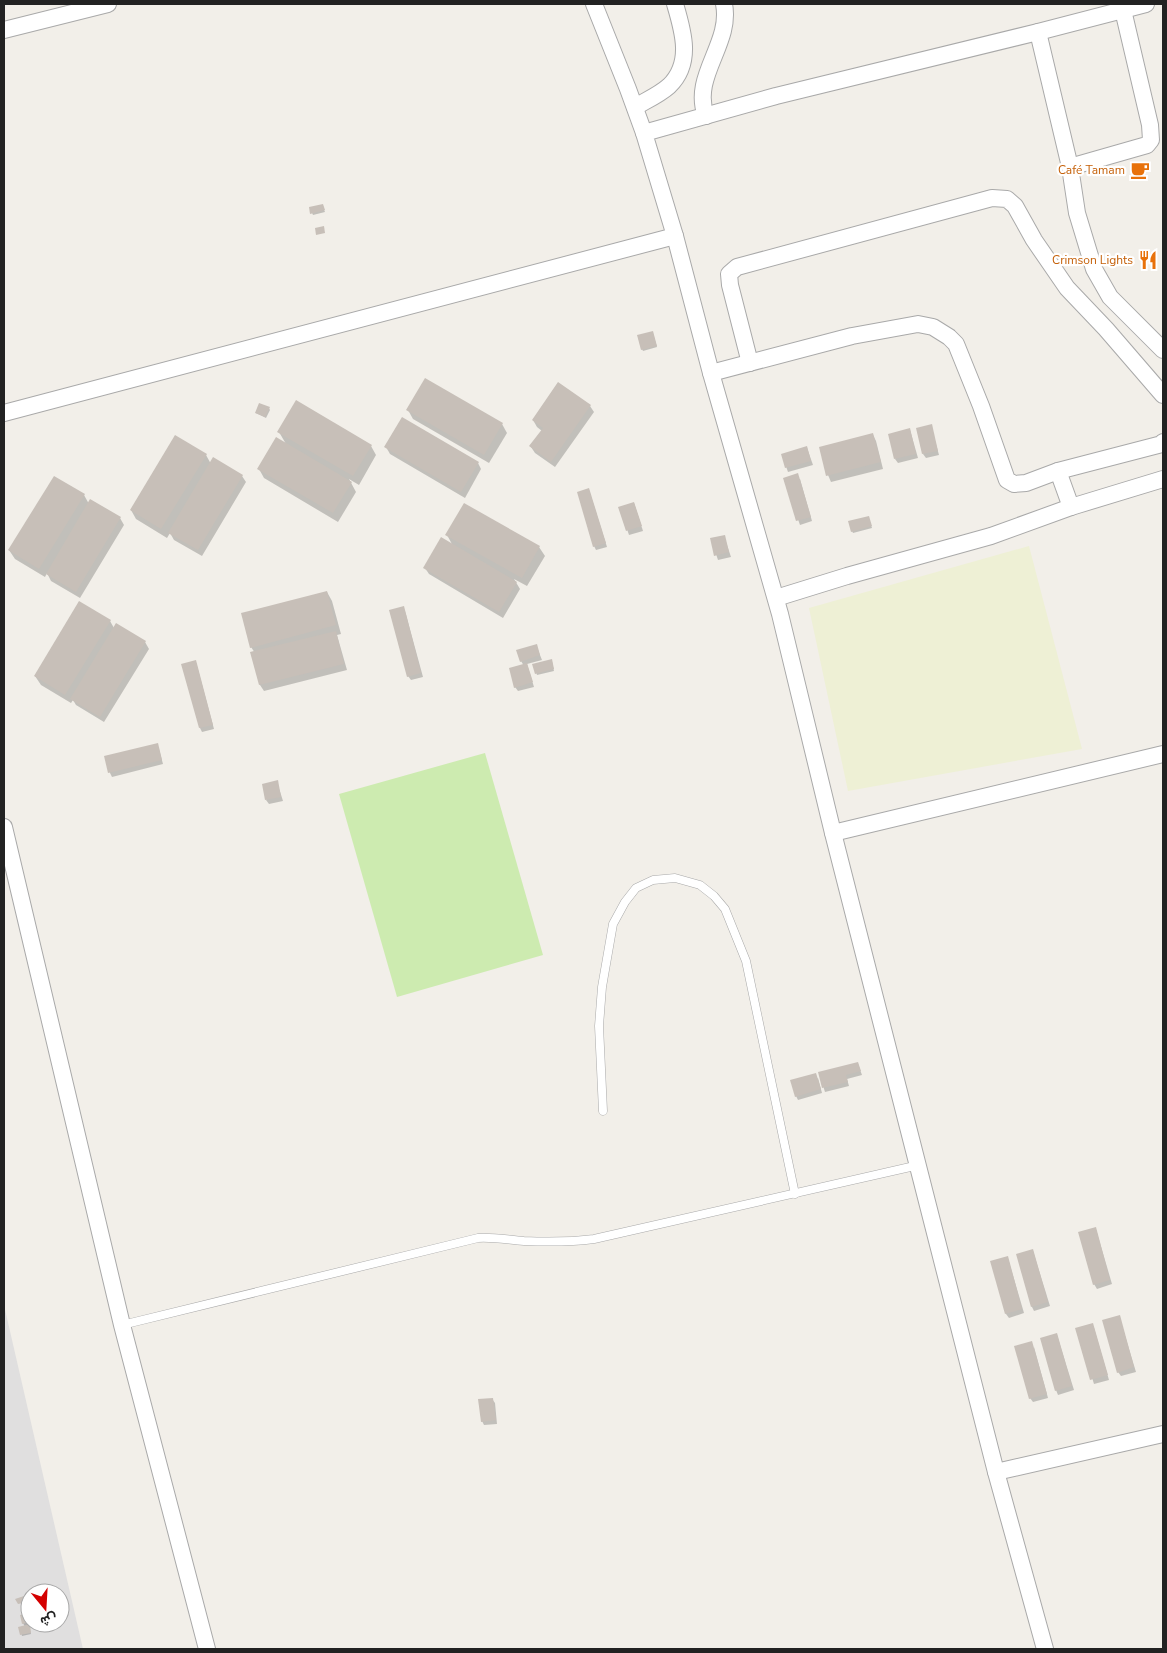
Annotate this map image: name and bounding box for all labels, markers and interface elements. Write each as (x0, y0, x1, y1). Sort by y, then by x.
cafe icon: Café Tamam (1129, 159, 1151, 181)
place label: Café Tamam (1058, 162, 1125, 178)
restaurant icon: Crimson Lights (1137, 249, 1159, 271)
place label: Crimson Lights (1052, 252, 1133, 268)
north arrow (20, 1583, 70, 1633)
text: ش (38, 1608, 60, 1632)

